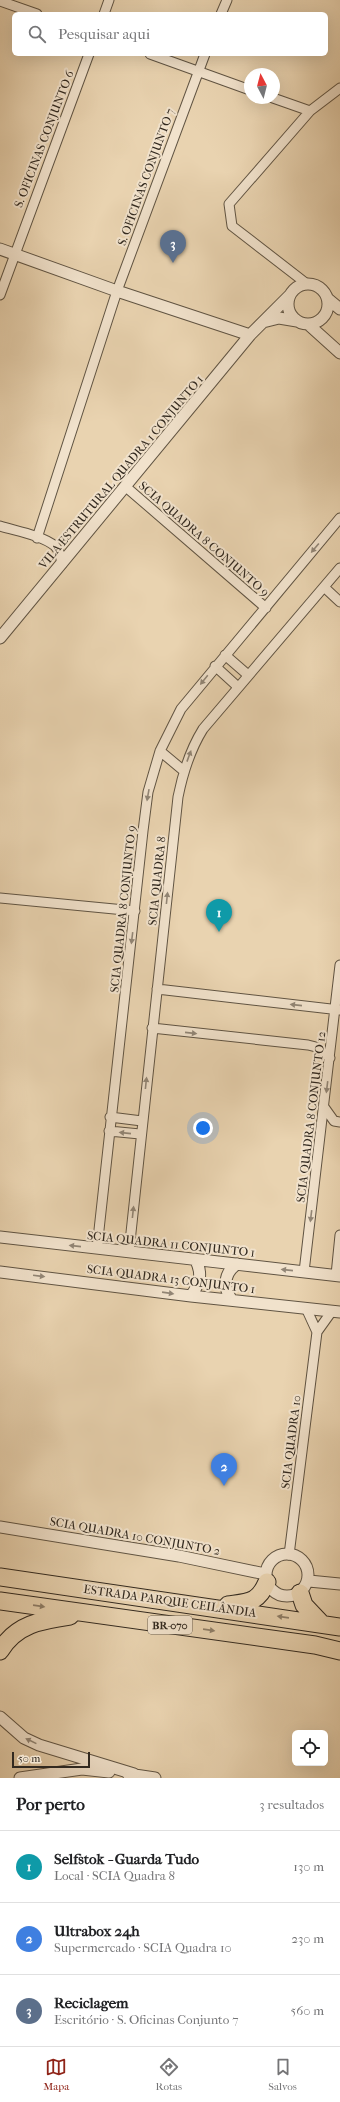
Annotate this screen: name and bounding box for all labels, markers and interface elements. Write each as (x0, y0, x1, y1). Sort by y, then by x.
search box (12, 12, 328, 56)
icon: search (26, 23, 48, 45)
text: Pesquisar aqui (58, 25, 150, 43)
street label: S. OFICINAS CONJUNTO 6 (11, 68, 77, 210)
north arrow (244, 68, 280, 104)
street label: S. OFICINAS CONJUNTO 7 (115, 106, 177, 248)
pin: 3 (160, 230, 186, 263)
street label: VILA ESTRUTURAL QUADRA 1 CONJUNTO 1 (35, 372, 206, 572)
street label: SCIA QUADRA 8 CONJUNTO 9 (136, 479, 272, 599)
one-way arrow (311, 543, 320, 554)
one-way arrow (200, 674, 209, 685)
one-way arrow (187, 750, 193, 762)
one-way arrow (145, 789, 151, 801)
street label: SCIA QUADRA 8 CONJUNTO 9 (107, 825, 139, 993)
street label: SCIA QUADRA 8 (145, 836, 169, 926)
one-way arrow (164, 892, 170, 904)
pin: 1 (206, 899, 232, 932)
one-way arrow (129, 932, 135, 944)
one-way arrow (290, 1002, 302, 1008)
one-way arrow (185, 1029, 197, 1036)
street label: SCIA QUADRA 8 CONJUNTO 12 (294, 1031, 328, 1203)
one-way arrow (143, 1077, 149, 1089)
one-way arrow (324, 1081, 330, 1093)
your location (193, 1118, 213, 1138)
one-way arrow (119, 1130, 131, 1136)
one-way arrow (129, 1206, 136, 1218)
one-way arrow (308, 1210, 314, 1222)
street label: SCIA QUADRA 11 CONJUNTO 1 (86, 1228, 256, 1260)
one-way arrow (69, 1243, 81, 1249)
street label: SCIA QUADRA 13 CONJUNTO 1 (86, 1262, 256, 1296)
one-way arrow (281, 1266, 293, 1273)
one-way arrow (33, 1273, 45, 1279)
one-way arrow (162, 1290, 174, 1296)
street label: SCIA QUADRA 10 (278, 1394, 304, 1490)
pin: 2 (211, 1453, 237, 1486)
street label: SCIA QUADRA 10 CONJUNTO 2 (49, 1514, 221, 1558)
street label: ESTRADA PARQUE CEILÂNDIA (83, 1581, 258, 1620)
one-way arrow (33, 1603, 45, 1609)
one-way arrow (277, 1614, 289, 1620)
road number: BR-070 (148, 1616, 192, 1634)
one-way arrow (203, 1627, 215, 1633)
map controls (292, 1730, 328, 1766)
button: locate (292, 1730, 328, 1766)
one-way arrow (25, 1738, 36, 1744)
scale bar (12, 1750, 90, 1769)
text: 50 m (18, 1752, 40, 1765)
text: Por perto (16, 1794, 85, 1814)
text: 3 resultados (259, 1797, 324, 1812)
text: Selfstok - Guarda Tudo (54, 1850, 199, 1868)
text: 1 (27, 1859, 31, 1874)
text: 130 m (293, 1859, 324, 1874)
text: Local · SCIA Quadra 8 (54, 1868, 175, 1883)
text: Ultrabox 24h (54, 1922, 140, 1940)
text: 2 (26, 1931, 32, 1946)
text: 230 m (291, 1931, 324, 1946)
text: Supermercado · SCIA Quadra 10 (54, 1940, 232, 1955)
text: Reciclagem (54, 1994, 129, 2012)
text: 3 (26, 2003, 32, 2018)
text: 560 m (291, 2003, 324, 2018)
text: Escritório · S. Oficinas Conjunto 7 (54, 2012, 238, 2027)
tab: Mapa (43, 2056, 69, 2093)
tab: Rotas (156, 2056, 182, 2093)
tab: Salvos (268, 2056, 297, 2093)

